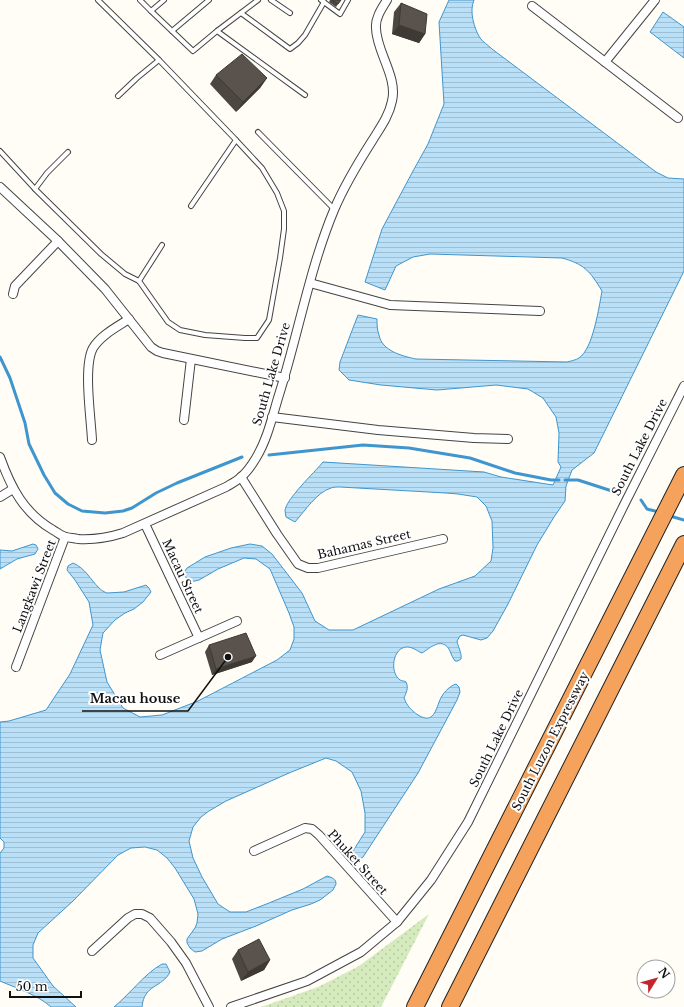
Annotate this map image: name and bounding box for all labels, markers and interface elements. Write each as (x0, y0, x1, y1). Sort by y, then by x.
street label: South Lake Drive (249, 320, 293, 427)
street label: South Lake Drive (608, 396, 670, 498)
street label: Bahamas Street (316, 526, 413, 562)
street label: Macau Street (159, 536, 207, 616)
street label: Langkawi Street (9, 537, 59, 635)
street label: South Luzon Expressway (508, 668, 592, 813)
callout: Macau house (82, 686, 188, 711)
street label: South Lake Drive (466, 687, 526, 789)
text: Macau house (90, 690, 181, 707)
street label: Phuket Street (325, 826, 391, 898)
north arrow (636, 959, 676, 999)
text: N (655, 965, 673, 982)
scale bar (10, 973, 81, 999)
text: 50 m (16, 979, 48, 994)

